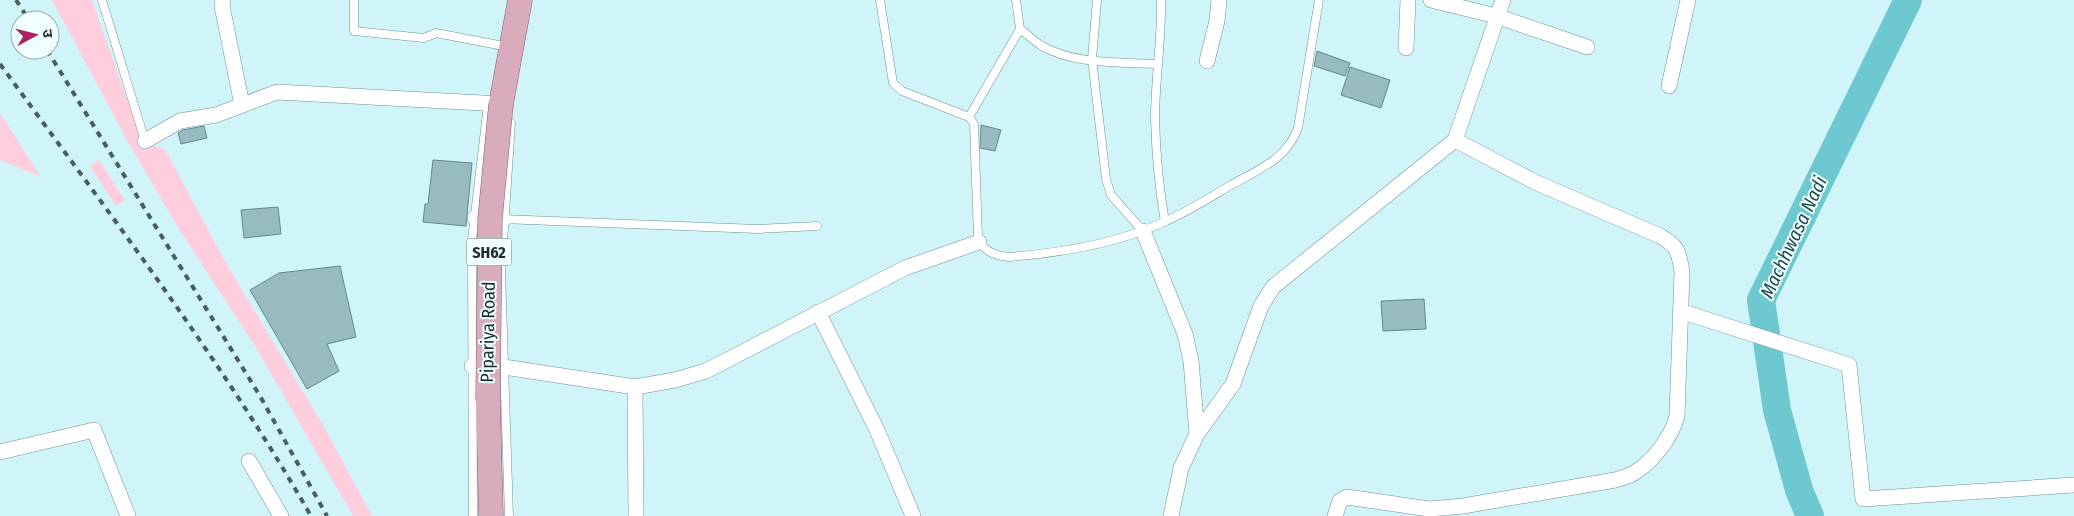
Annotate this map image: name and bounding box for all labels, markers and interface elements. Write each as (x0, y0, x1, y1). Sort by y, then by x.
north arrow (10, 10, 60, 60)
text: उ (38, 28, 56, 39)
water label: Machhwasa Nadi (1755, 172, 1832, 302)
road number: SH62 (466, 238, 512, 266)
street label: Pipariya Road (476, 281, 500, 383)

